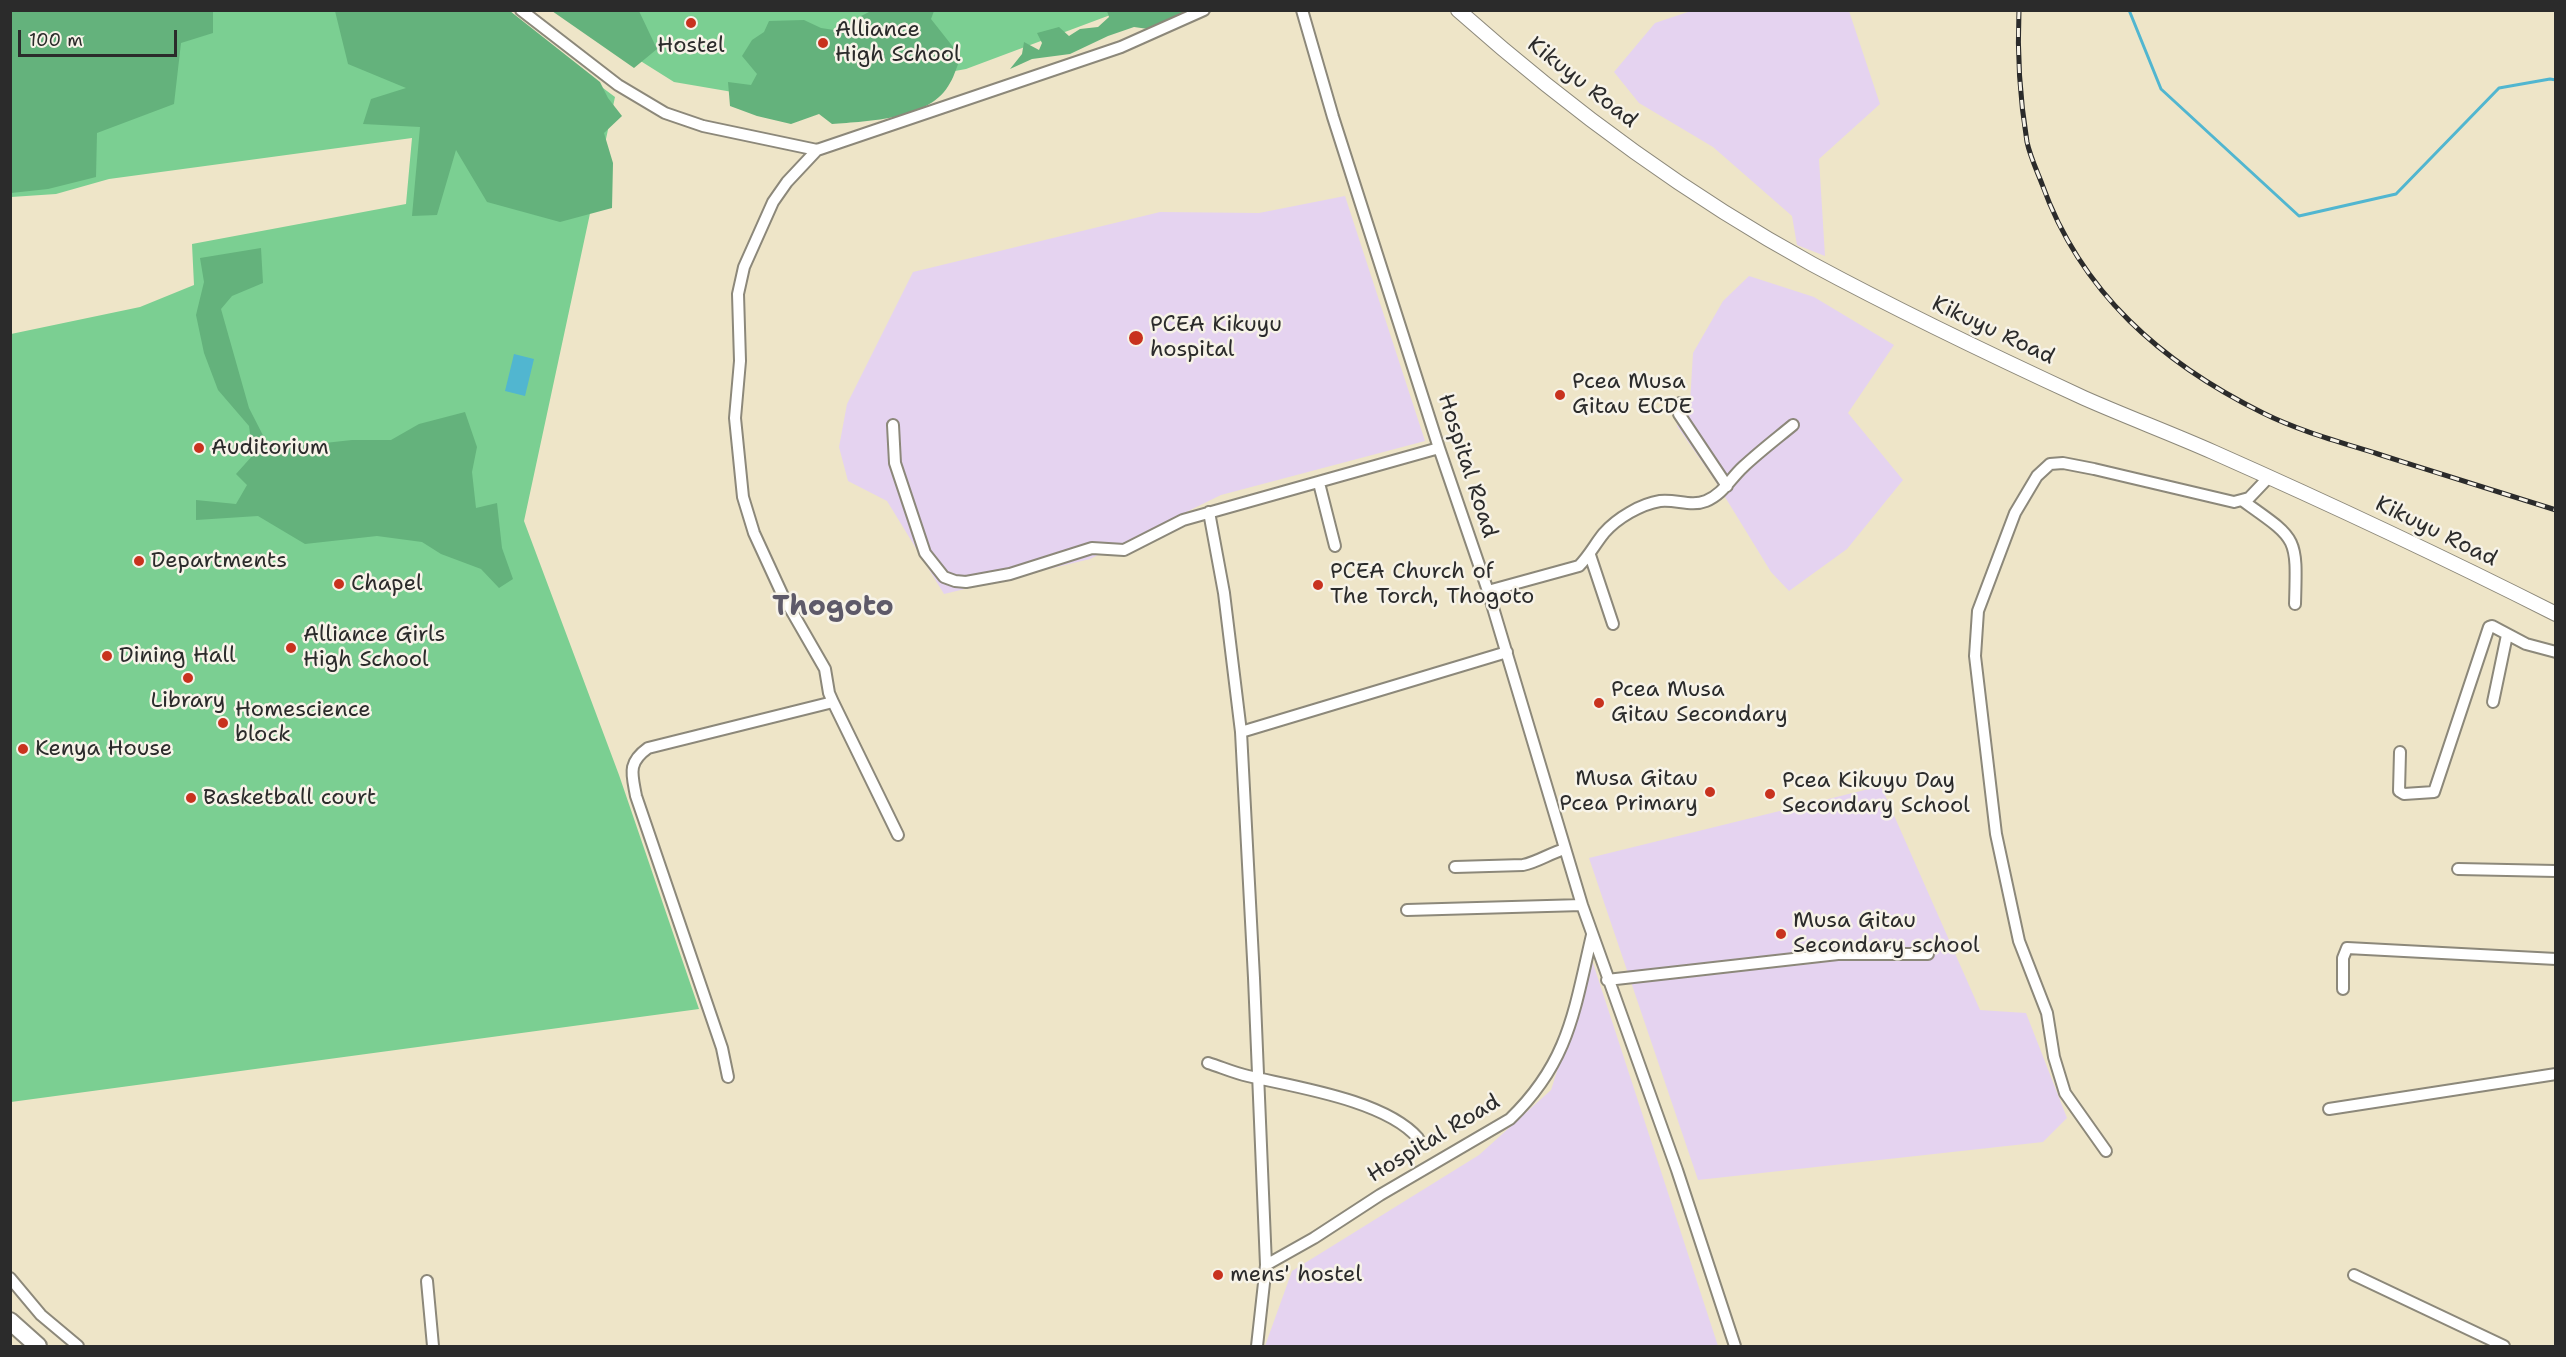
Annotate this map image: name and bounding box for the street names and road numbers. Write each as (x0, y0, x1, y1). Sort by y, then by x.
street label: Kikuyu Road (1522, 32, 1642, 134)
street label: Kikuyu Road (1927, 291, 2059, 371)
street label: Hospital Road (1431, 391, 1503, 541)
street label: Kikuyu Road (2371, 491, 2501, 573)
street label: Hospital Road (1363, 1089, 1505, 1189)

